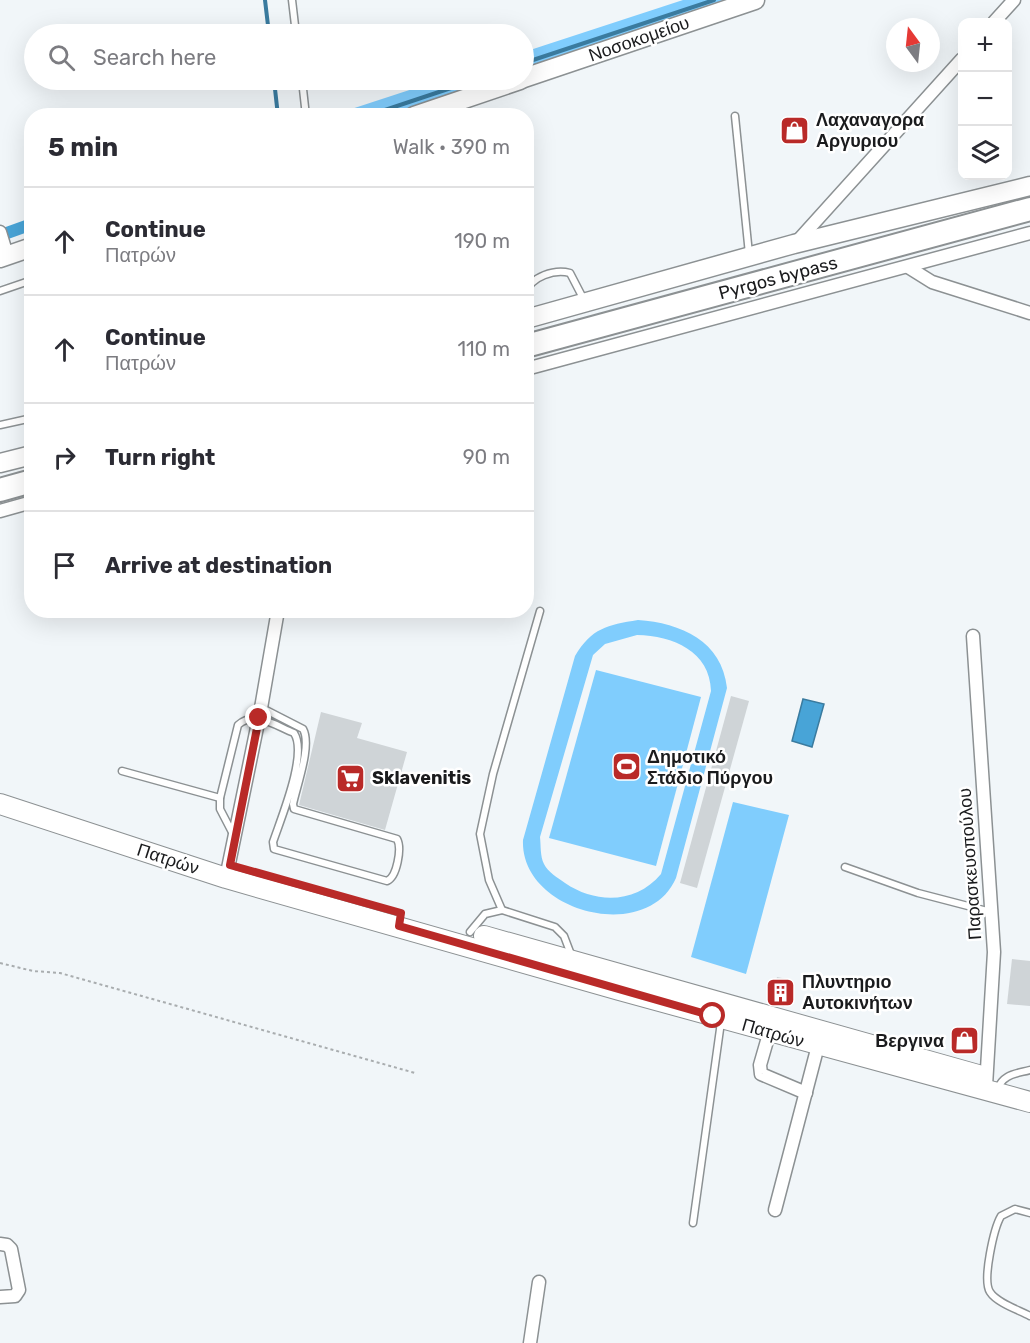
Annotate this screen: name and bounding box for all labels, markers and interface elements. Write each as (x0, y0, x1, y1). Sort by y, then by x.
street label: Νοσοκομείου (586, 11, 692, 67)
north arrow (886, 18, 940, 72)
map controls (958, 18, 1012, 180)
button: + (958, 18, 1012, 72)
search box (24, 24, 534, 90)
icon: search (45, 41, 78, 74)
text: Search here (93, 44, 216, 71)
button: − (958, 72, 1012, 126)
place label: Λαχαναγορα Αργυριου (816, 109, 924, 152)
shop icon: Λαχαναγορα Αργυριου (779, 114, 811, 146)
button: layers (958, 126, 1012, 180)
text: 5 min (48, 132, 118, 163)
text: Walk · 390 m (393, 135, 510, 159)
text: Continue (105, 216, 206, 243)
icon: ahead (48, 225, 81, 258)
text: 190 m (454, 229, 510, 253)
text: Πατρών (105, 243, 176, 267)
street label: Pyrgos bypass (716, 252, 840, 304)
text: Continue (105, 324, 206, 351)
icon: ahead (48, 333, 81, 366)
text: 110 m (458, 337, 510, 361)
text: Πατρών (105, 351, 176, 375)
icon: right (48, 441, 81, 474)
text: Turn right (105, 444, 215, 471)
text: 90 m (463, 445, 510, 469)
icon: arrive (48, 549, 81, 582)
text: Arrive at destination (105, 552, 332, 579)
route end (245, 704, 271, 730)
place label: Δημοτικό Στάδιο Πύργου (647, 746, 773, 789)
sports icon: Δημοτικό Στάδιο Πύργου (610, 751, 642, 783)
supermarket icon: Sklavenitis (335, 762, 367, 794)
place label: Sklavenitis (372, 767, 471, 789)
street label: Παρασκευοπούλου (954, 787, 986, 941)
street label: Πατρών (134, 839, 202, 879)
place label: Πλυντηριο Αυτοκινήτων (802, 971, 913, 1014)
building icon: Πλυντηριο Αυτοκινήτων (765, 976, 797, 1008)
route start (699, 1002, 725, 1028)
street label: Πατρών (739, 1014, 807, 1052)
shop icon: Βεργινα (949, 1025, 981, 1057)
place label: Βεργινα (875, 1030, 944, 1052)

